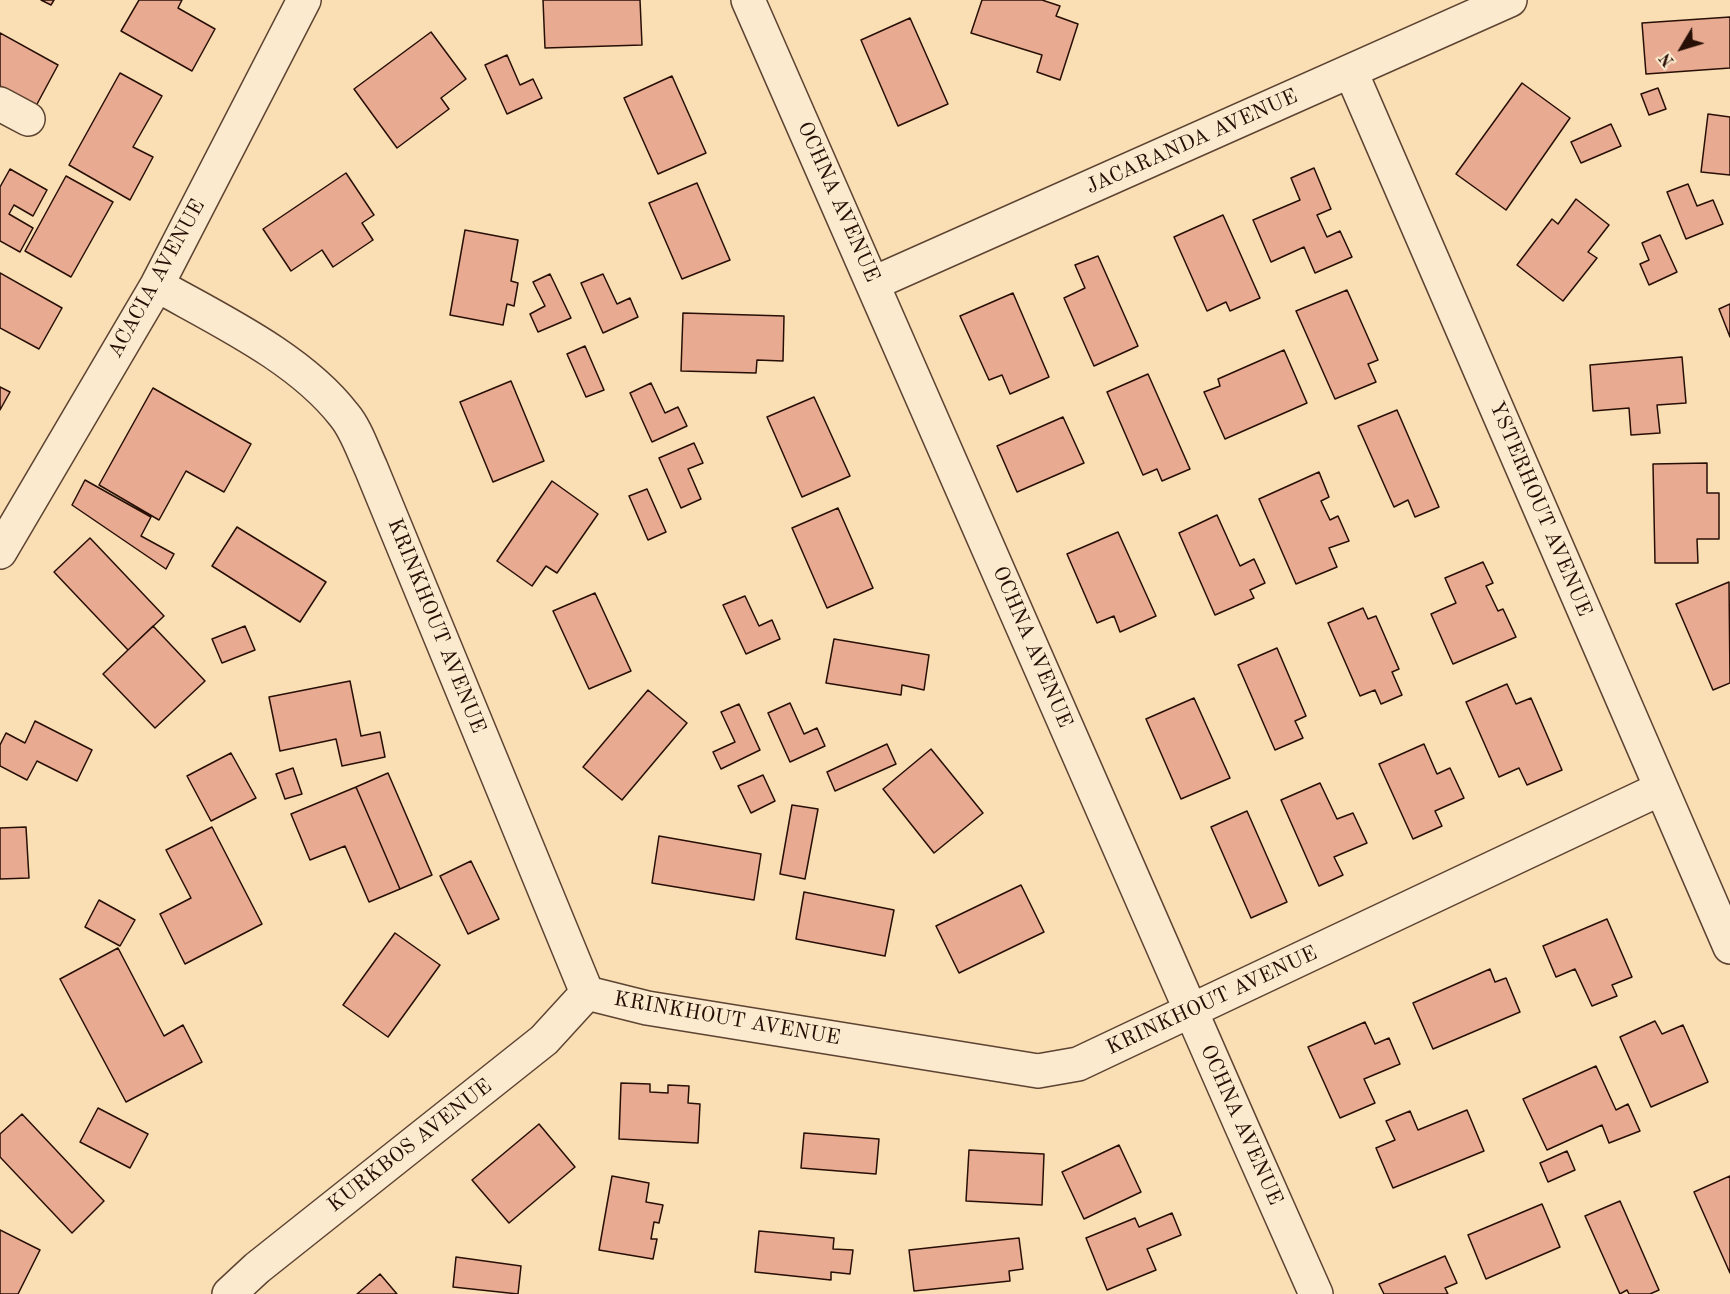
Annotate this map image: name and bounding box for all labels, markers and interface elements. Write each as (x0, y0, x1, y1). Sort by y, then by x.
north arrow (1652, 18, 1712, 78)
text: N (1658, 49, 1678, 69)
street label: JACARANDA AVENUE (1082, 84, 1302, 200)
street label: OCHNA AVENUE (791, 118, 885, 286)
street label: ACACIA AVENUE (103, 195, 211, 363)
street label: YSTERHOUT AVENUE (1483, 398, 1597, 620)
street label: KRINKHOUT AVENUE (381, 515, 491, 737)
street label: OCHNA AVENUE (987, 562, 1077, 732)
street label: KRINKHOUT AVENUE (1103, 941, 1321, 1061)
street label: KRINKHOUT AVENUE (612, 987, 842, 1051)
street label: OCHNA AVENUE (1194, 1041, 1288, 1209)
street label: KURKBOS AVENUE (323, 1074, 497, 1218)

